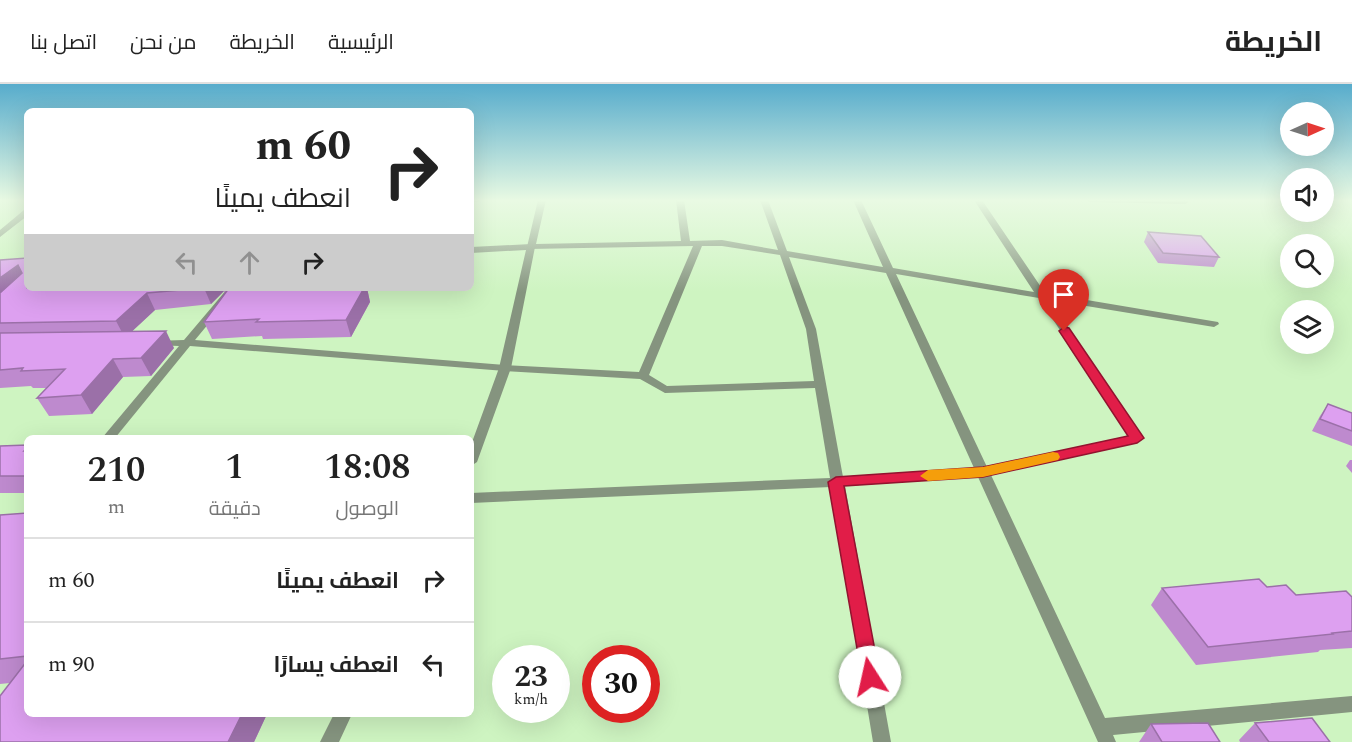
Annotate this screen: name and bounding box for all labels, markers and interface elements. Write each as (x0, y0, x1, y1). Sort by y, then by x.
text: الخريطة (1225, 21, 1322, 64)
text: اتصل بنا (30, 27, 97, 59)
text: من نحن (130, 27, 196, 59)
text: الخريطة (229, 27, 295, 59)
text: الرئيسية (328, 27, 394, 59)
north arrow (1280, 102, 1334, 156)
map controls (1280, 102, 1334, 354)
text: 60 m (256, 115, 351, 178)
icon: right (372, 132, 450, 210)
button: sound (1280, 168, 1334, 222)
text: انعطف يمينًا (215, 178, 351, 220)
button: search (1280, 234, 1334, 288)
icon: left (170, 246, 203, 279)
icon: ahead (233, 246, 266, 279)
icon: right (296, 246, 329, 279)
pin (1038, 269, 1089, 331)
icon: arrive (1047, 278, 1080, 311)
button: layers (1280, 300, 1334, 354)
text: 1 (225, 440, 244, 495)
text: 18:08 (324, 440, 411, 495)
text: 210 (87, 443, 145, 498)
text: m (108, 492, 125, 522)
text: دقيقة (209, 494, 261, 524)
text: الوصول (335, 494, 399, 524)
text: 60 m (48, 564, 94, 597)
icon: right (417, 564, 450, 597)
text: انعطف يمينًا (276, 565, 399, 598)
speed limit sign: 30 (582, 645, 660, 723)
position arrow (838, 645, 902, 709)
text: 90 m (48, 648, 94, 681)
icon: left (417, 648, 450, 681)
text: انعطف يسارًا (274, 649, 399, 682)
text: 23 (514, 654, 548, 700)
text: km/h (514, 688, 548, 711)

